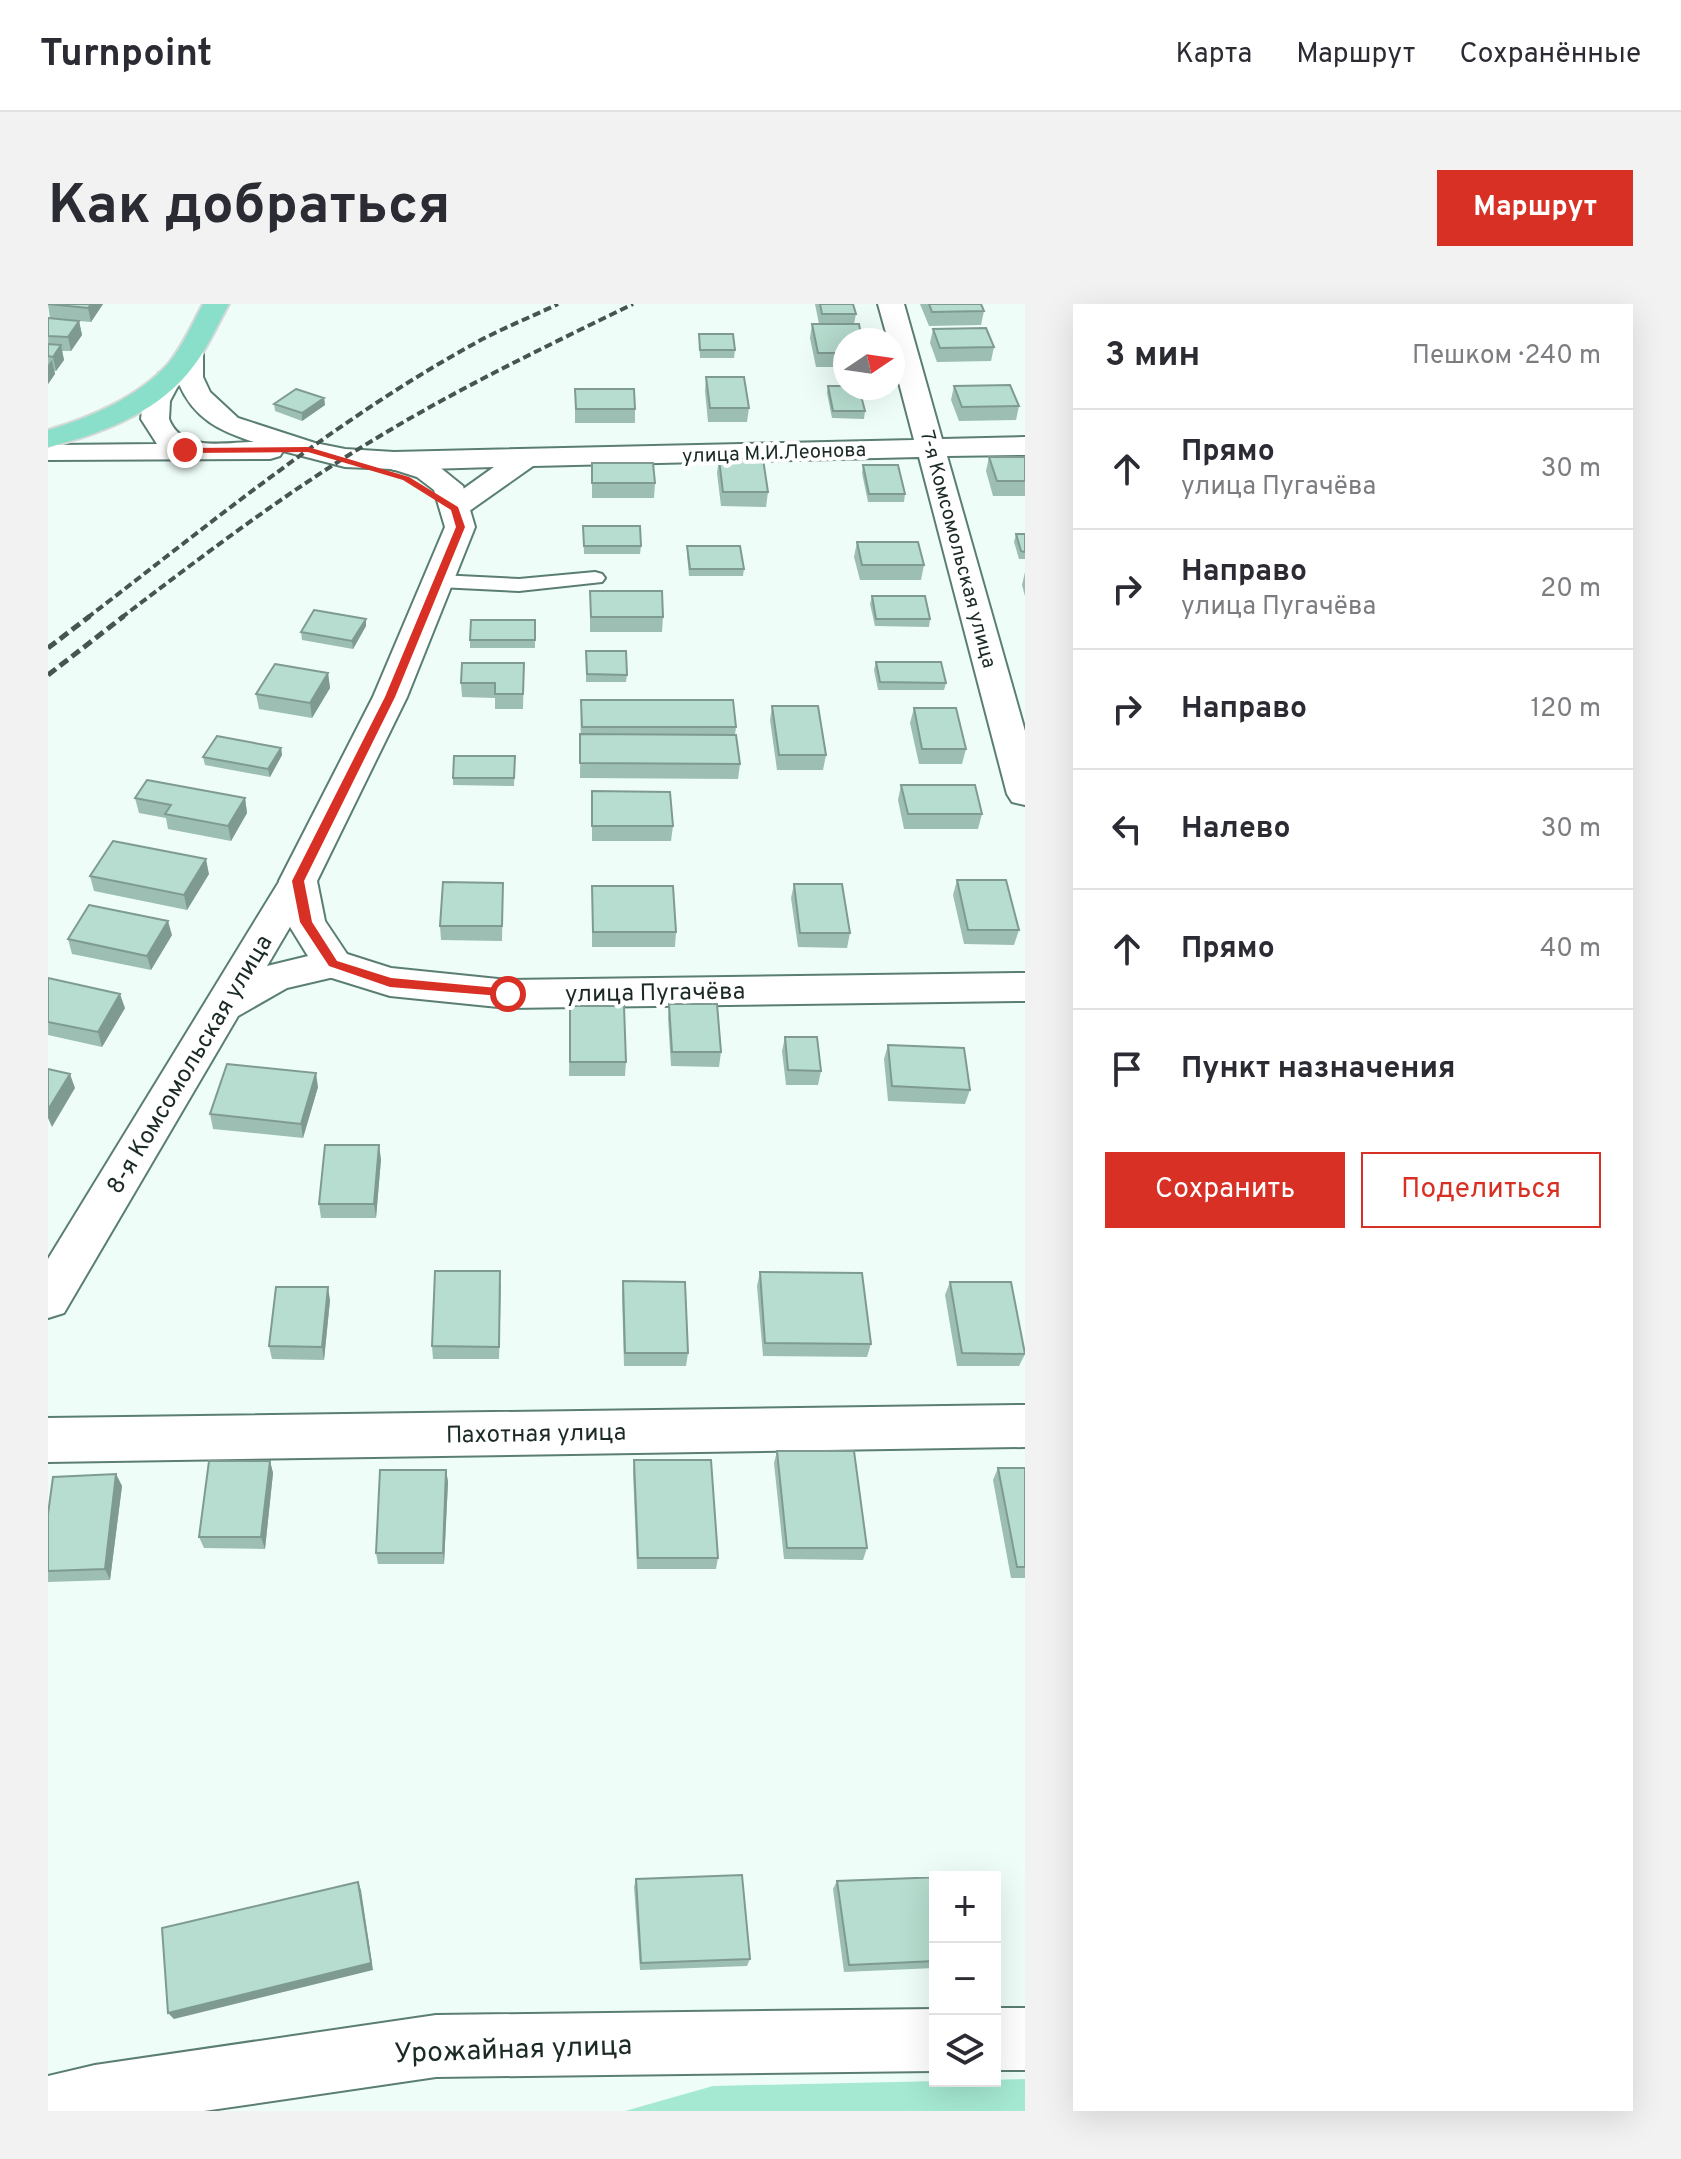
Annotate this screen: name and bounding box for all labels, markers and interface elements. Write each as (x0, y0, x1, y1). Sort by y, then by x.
text: Turnpoint (40, 31, 212, 80)
text: Карта (1176, 37, 1252, 73)
text: Маршрут (1296, 37, 1415, 73)
text: Сохранённые (1459, 37, 1641, 73)
button: Маршрут (1437, 170, 1633, 246)
text: Как добраться (48, 173, 450, 243)
north arrow (833, 328, 905, 400)
text: 3 мин (1105, 335, 1200, 378)
text: Пешком · 240 m (1412, 340, 1601, 373)
street label: 7-я Комсомольская улица (913, 428, 1001, 671)
route end (167, 432, 203, 468)
text: Прямо (1181, 434, 1275, 471)
street label: улица М.И.Леонова (682, 438, 866, 470)
icon: ahead (1105, 447, 1149, 491)
text: 30 m (1541, 453, 1601, 486)
text: улица Пугачёва (1181, 471, 1376, 504)
text: Направо (1181, 554, 1307, 591)
icon: right (1105, 567, 1149, 611)
text: 20 m (1540, 573, 1601, 606)
text: улица Пугачёва (1181, 591, 1376, 624)
icon: right (1105, 687, 1149, 731)
text: Направо (1181, 691, 1307, 728)
text: 120 m (1531, 693, 1601, 726)
icon: left (1105, 807, 1149, 851)
text: Налево (1181, 811, 1290, 848)
text: 30 m (1541, 813, 1601, 846)
icon: ahead (1105, 927, 1149, 971)
street label: 8-я Комсомольская улица (101, 930, 280, 1200)
text: Прямо (1181, 931, 1275, 968)
text: 40 m (1540, 933, 1601, 966)
route start (490, 976, 526, 1012)
street label: улица Пугачёва (565, 977, 745, 1011)
icon: arrive (1105, 1047, 1149, 1091)
text: Пункт назначения (1181, 1051, 1455, 1088)
button: Сохранить (1105, 1152, 1345, 1228)
button: Поделиться (1361, 1152, 1601, 1228)
street label: Пахотная улица (446, 1418, 627, 1452)
map controls (929, 1871, 1001, 2087)
button: + (929, 1871, 1001, 1943)
button: − (929, 1943, 1001, 2015)
button: layers (929, 2015, 1001, 2087)
street label: Урожайная улица (393, 2029, 633, 2073)

